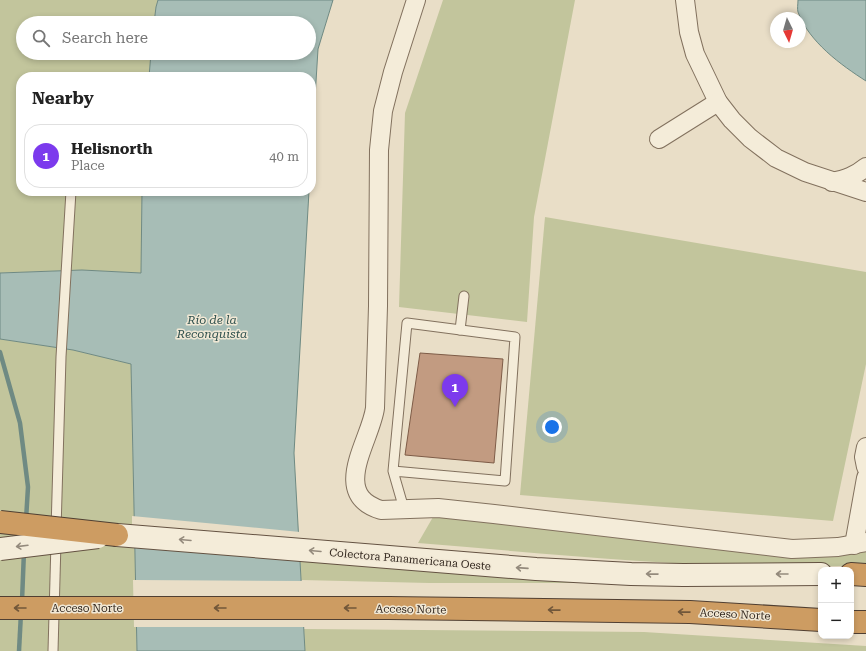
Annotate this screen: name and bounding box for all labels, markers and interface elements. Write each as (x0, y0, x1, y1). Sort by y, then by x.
north arrow (770, 12, 806, 48)
search box (16, 16, 316, 60)
icon: search (30, 27, 52, 49)
text: Search here (62, 29, 148, 47)
text: Nearby (32, 88, 94, 108)
text: Helisnorth (71, 140, 153, 158)
text: 1 (42, 149, 50, 164)
text: 40 m (269, 149, 299, 164)
text: Place (71, 158, 105, 173)
water label: Río de la Reconquista (176, 313, 247, 341)
pin: 1 (442, 374, 468, 407)
your location (542, 417, 562, 437)
one-way arrow (179, 537, 192, 544)
one-way arrow (16, 542, 29, 550)
street label: Colectora Panamericana Oeste (329, 546, 491, 573)
one-way arrow (309, 547, 322, 554)
one-way arrow (516, 564, 529, 571)
map controls (818, 567, 854, 639)
button: + (818, 567, 854, 603)
one-way arrow (646, 570, 659, 578)
one-way arrow (776, 570, 789, 578)
street label: Acceso Norte (52, 602, 122, 615)
street label: Acceso Norte (375, 602, 447, 617)
button: − (818, 603, 854, 639)
one-way arrow (14, 604, 27, 612)
one-way arrow (214, 604, 227, 612)
one-way arrow (344, 604, 357, 612)
one-way arrow (548, 606, 561, 614)
street label: Acceso Norte (699, 606, 771, 623)
one-way arrow (678, 608, 691, 616)

